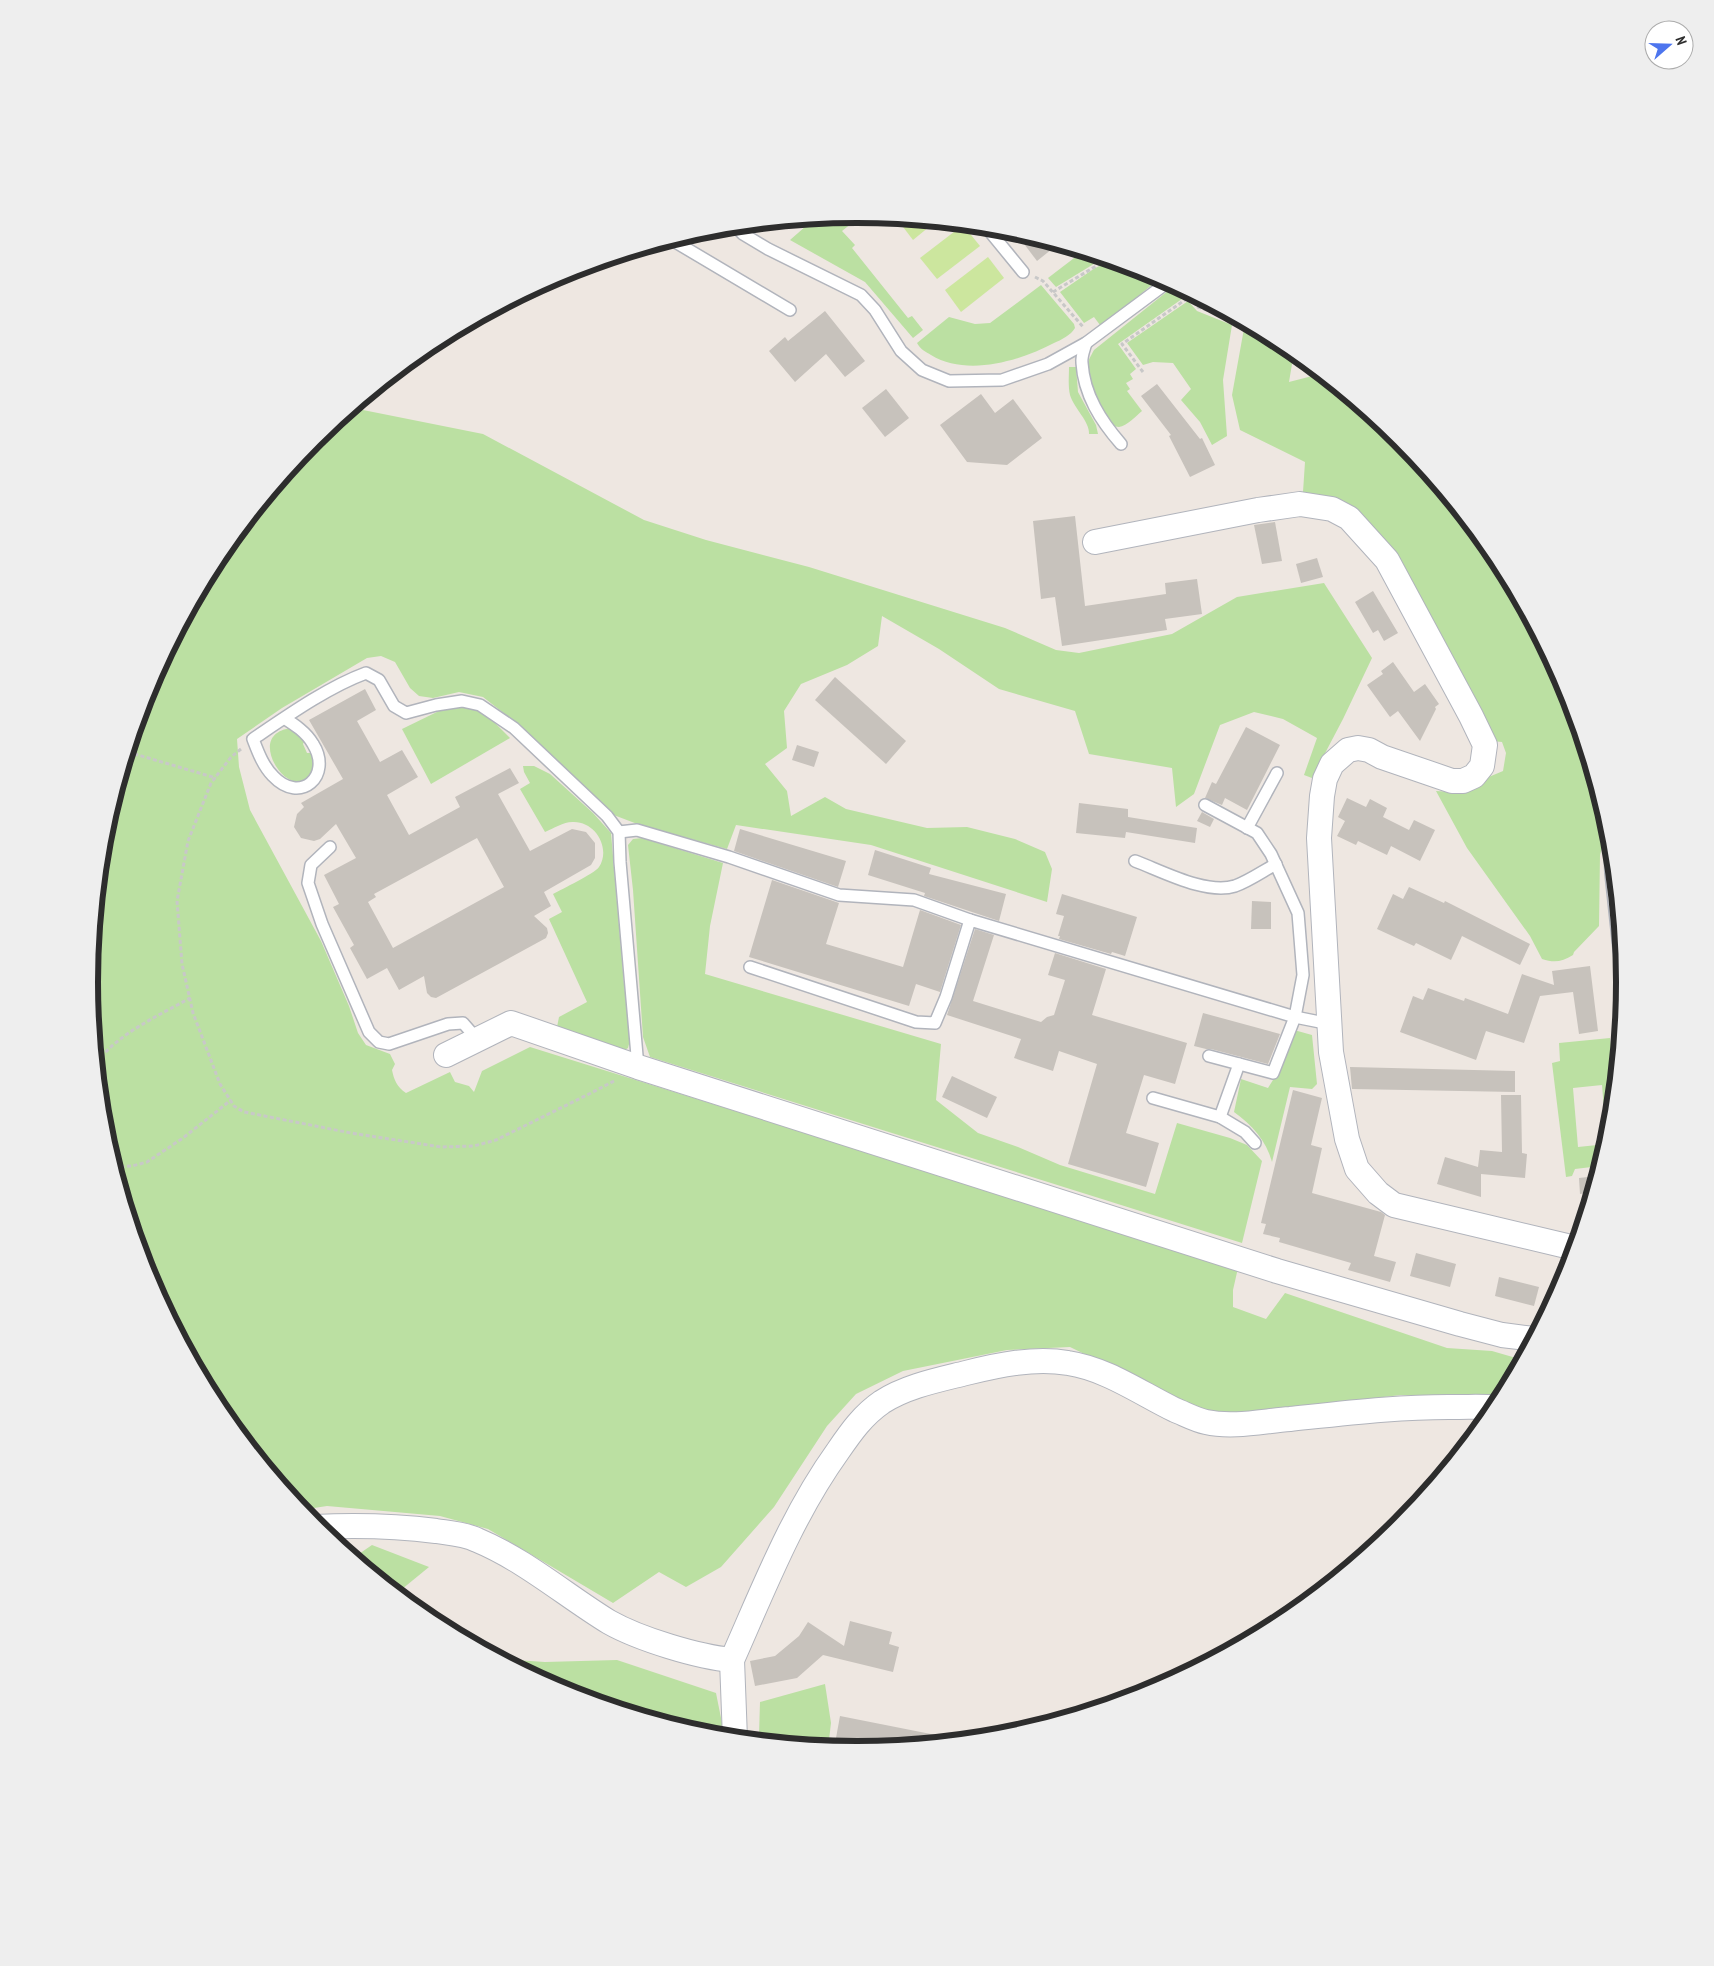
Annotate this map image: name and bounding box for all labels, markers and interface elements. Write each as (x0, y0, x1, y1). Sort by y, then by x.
north arrow (1644, 20, 1694, 70)
text: N (1671, 34, 1691, 47)

